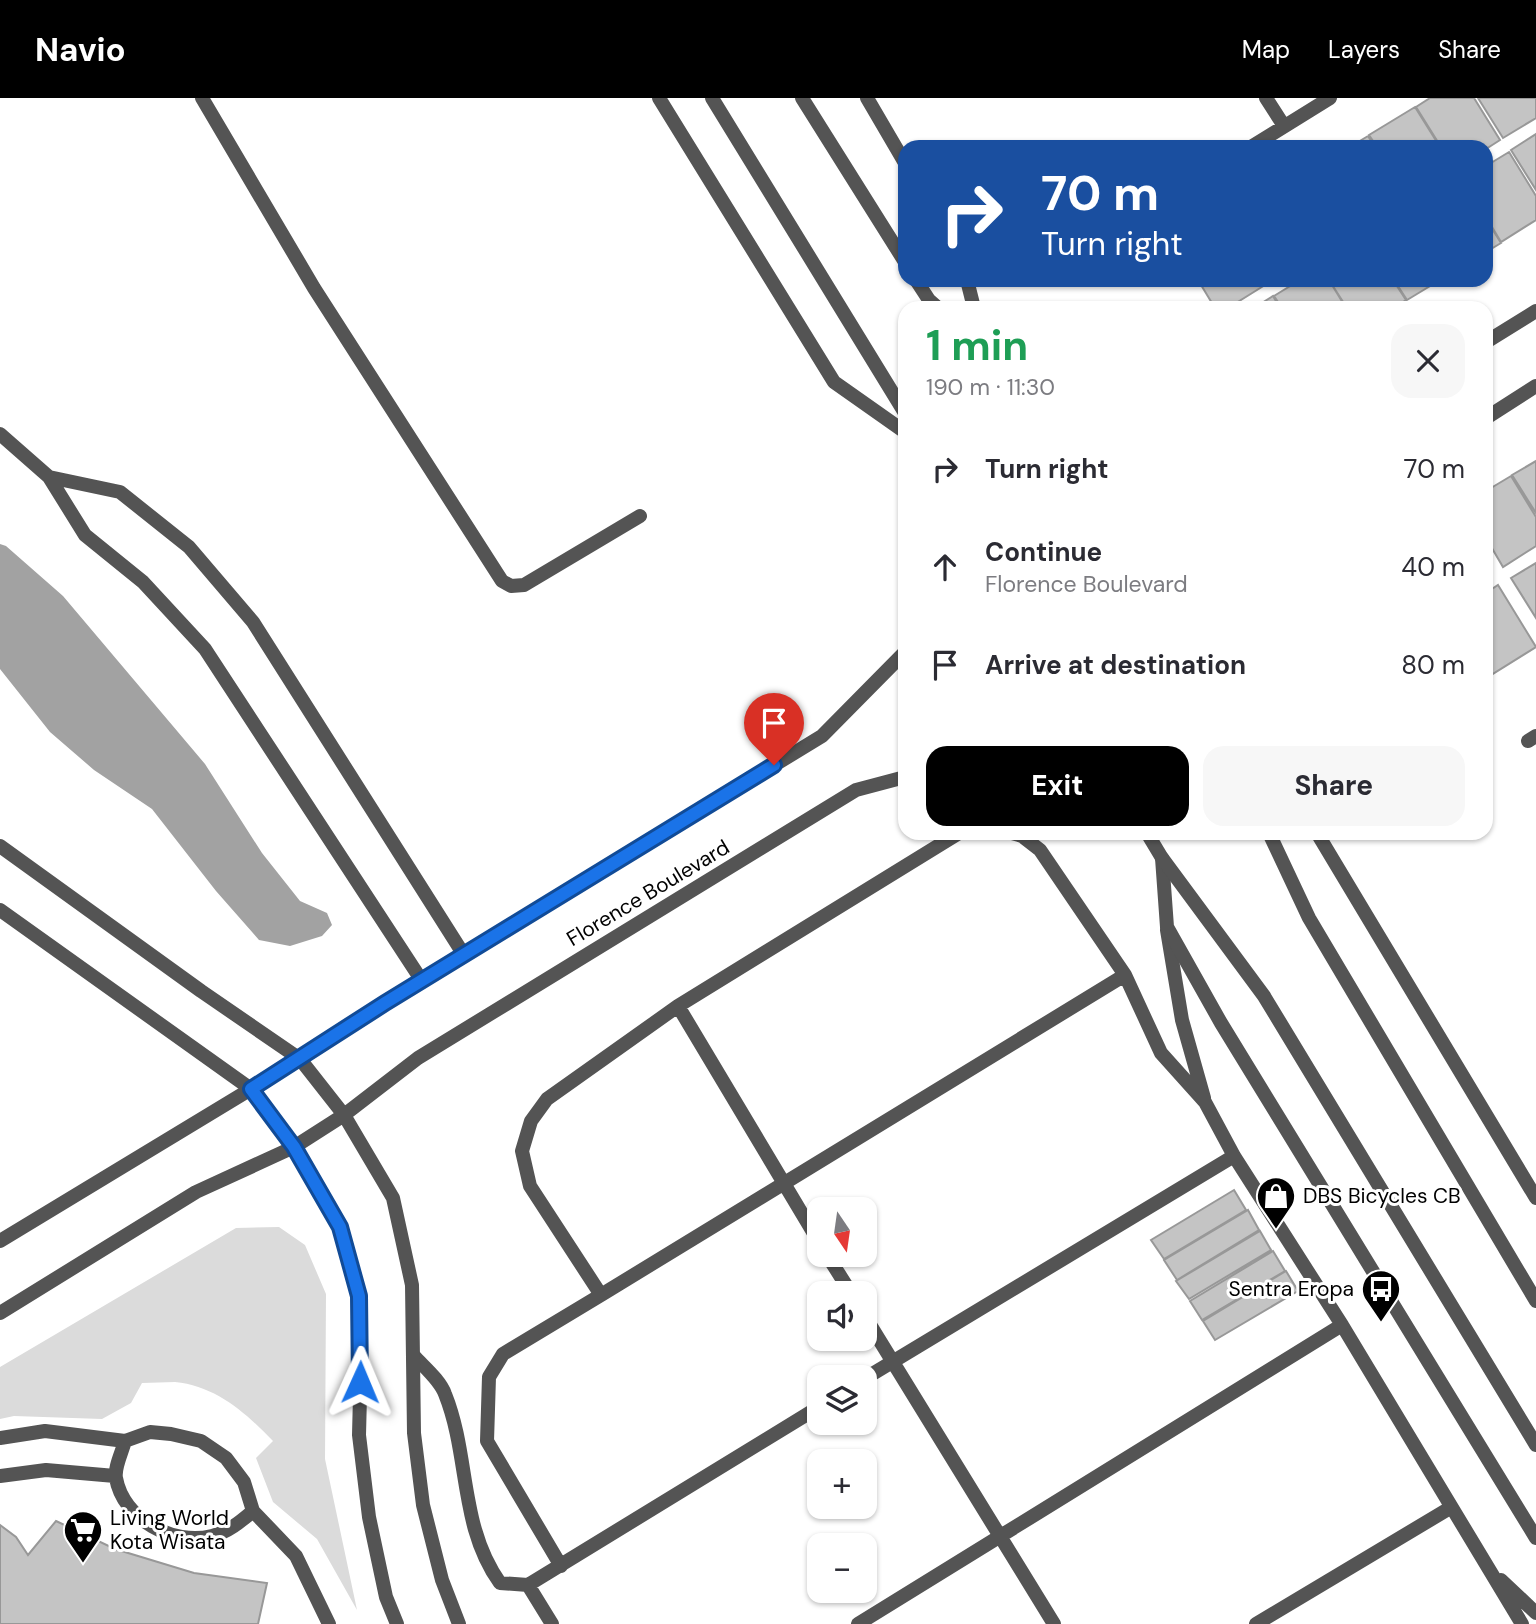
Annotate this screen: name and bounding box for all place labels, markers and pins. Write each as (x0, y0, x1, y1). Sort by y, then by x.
pin (744, 693, 804, 765)
shop icon: DBS Bicycles CB (1255, 1175, 1297, 1230)
place label: DBS Bicycles CB (1303, 1182, 1461, 1210)
bus stop icon: Sentra Eropa (1360, 1268, 1402, 1323)
place label: Sentra Eropa (1229, 1275, 1354, 1303)
place label: Living World Kota Wisata (110, 1504, 229, 1556)
supermarket icon: Living World Kota Wisata (62, 1509, 104, 1564)

